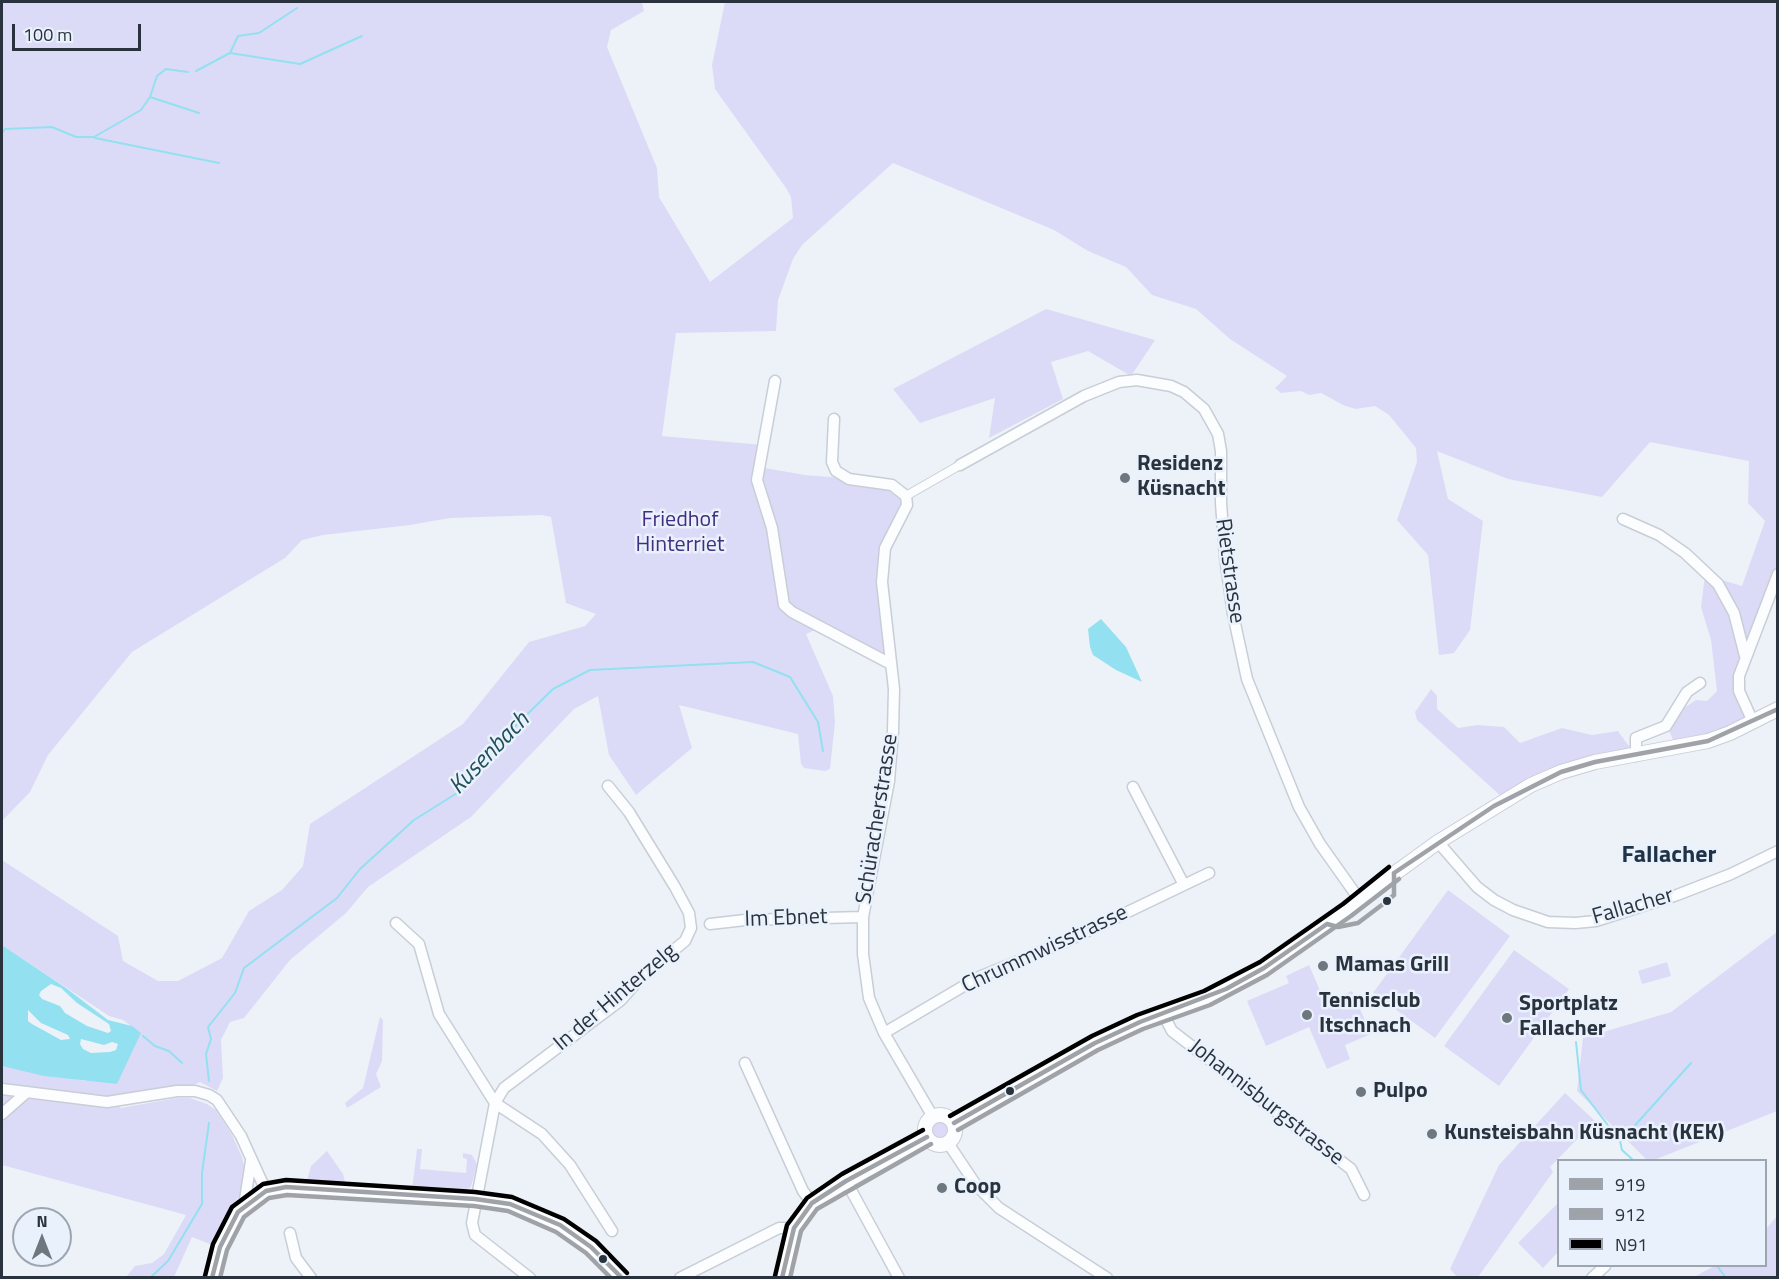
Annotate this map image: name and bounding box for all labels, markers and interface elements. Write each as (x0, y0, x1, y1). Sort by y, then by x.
scale bar (15, 12, 144, 50)
text: 100 m (23, 21, 72, 48)
place label: Residenz Küsnacht (1137, 452, 1226, 504)
marker: Residenz Küsnacht (1118, 471, 1132, 485)
park label: Friedhof Hinterriet (635, 508, 725, 560)
street label: Rietstrasse (1209, 517, 1249, 625)
water label: Kusenbach (444, 707, 536, 801)
street label: Schüracherstrasse (852, 732, 904, 906)
district label: Fallacher (1622, 842, 1716, 870)
street label: Fallacher (1589, 883, 1677, 931)
unlabelled marker (1381, 895, 1393, 907)
street label: Chrummwisstrasse (958, 900, 1132, 1000)
street label: Im Ebnet (744, 904, 828, 934)
street label: In der Hinterzelg (549, 939, 683, 1057)
place label: Mamas Grill (1335, 953, 1449, 979)
marker: Mamas Grill (1316, 959, 1330, 973)
place label: Tennisclub Itschnach (1319, 989, 1421, 1040)
place label: Sportplatz Fallacher (1519, 992, 1618, 1044)
marker: Tennisclub Itschnach (1300, 1008, 1314, 1022)
marker: Sportplatz Fallacher (1500, 1011, 1514, 1025)
street label: Johannisburgstrasse (1183, 1034, 1349, 1172)
place label: Pulpo (1373, 1079, 1428, 1105)
unlabelled marker (1004, 1085, 1016, 1097)
marker: Pulpo (1354, 1085, 1368, 1099)
place label: Kunsteisbahn Küsnacht (KEK) (1444, 1121, 1724, 1147)
marker: Kunsteisbahn Küsnacht (KEK) (1425, 1127, 1439, 1141)
legend (1557, 1159, 1767, 1267)
text: 919 (1615, 1171, 1645, 1198)
place label: Coop (954, 1175, 1001, 1201)
marker: Coop (935, 1181, 949, 1195)
text: 912 (1615, 1201, 1645, 1228)
north arrow (12, 1207, 72, 1267)
text: N (36, 1209, 48, 1233)
text: N91 (1615, 1231, 1647, 1258)
unlabelled marker (597, 1253, 609, 1265)

